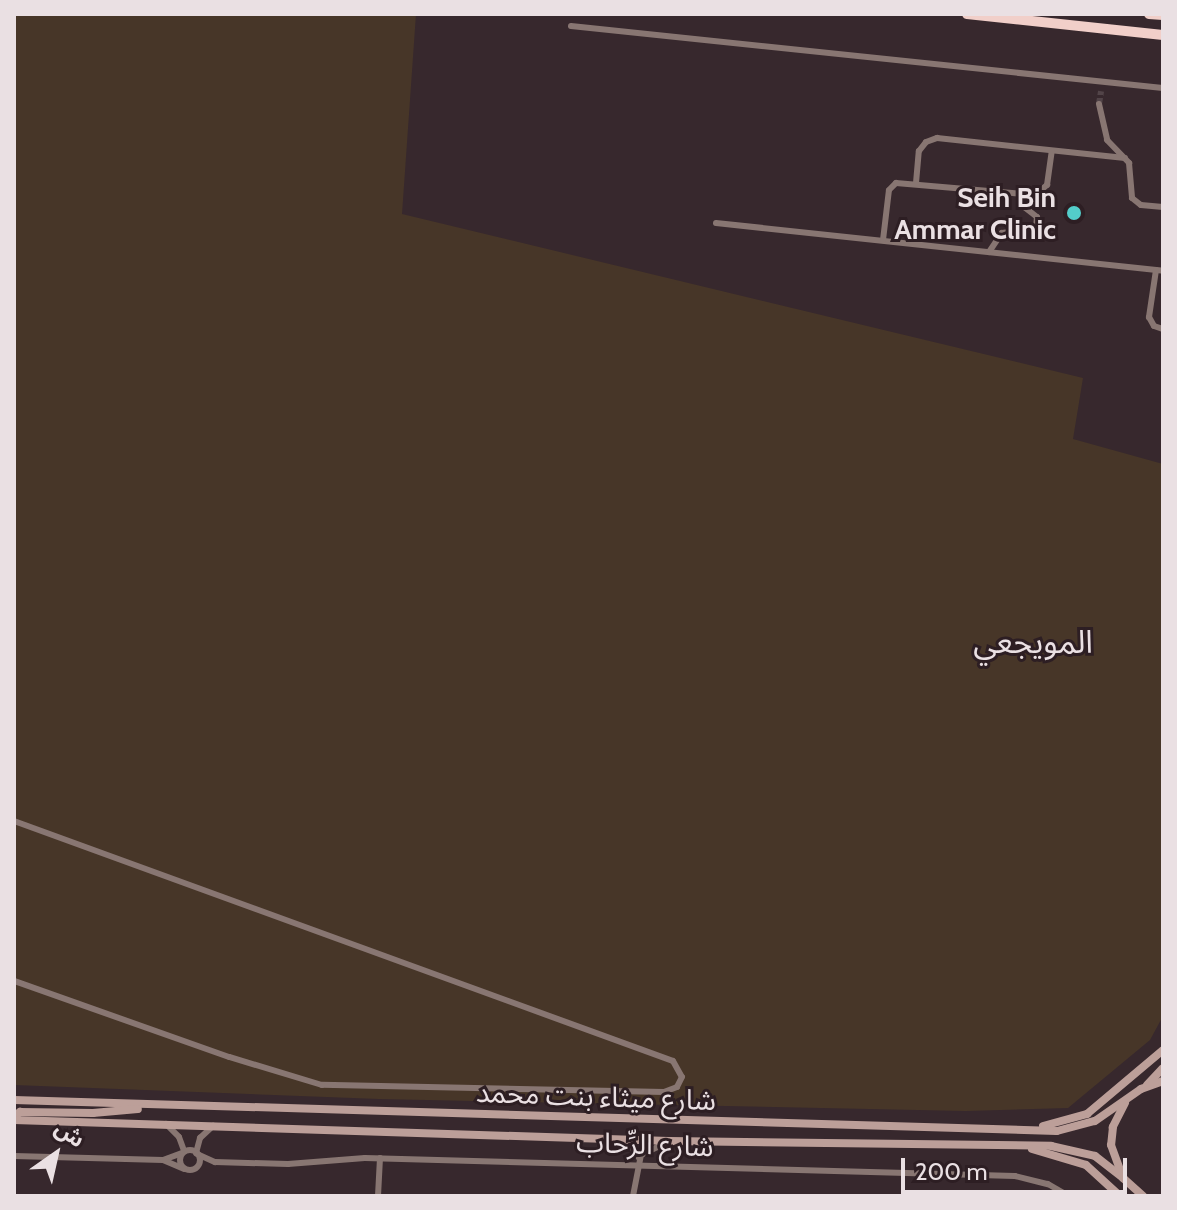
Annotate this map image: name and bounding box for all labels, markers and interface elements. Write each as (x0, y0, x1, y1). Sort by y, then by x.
place label: Seih Bin Ammar Clinic (894, 180, 1056, 246)
marker: Seih Bin Ammar Clinic (1063, 202, 1085, 224)
district label: المويجعي (973, 623, 1093, 661)
street label: شارع ميثاء بنت محمد (475, 1075, 717, 1117)
north arrow (16, 1114, 96, 1194)
text: ش (50, 1114, 90, 1153)
street label: شارع الرِّحاب (576, 1125, 714, 1163)
scale bar (905, 1142, 1131, 1192)
text: 200 m (915, 1157, 988, 1186)

